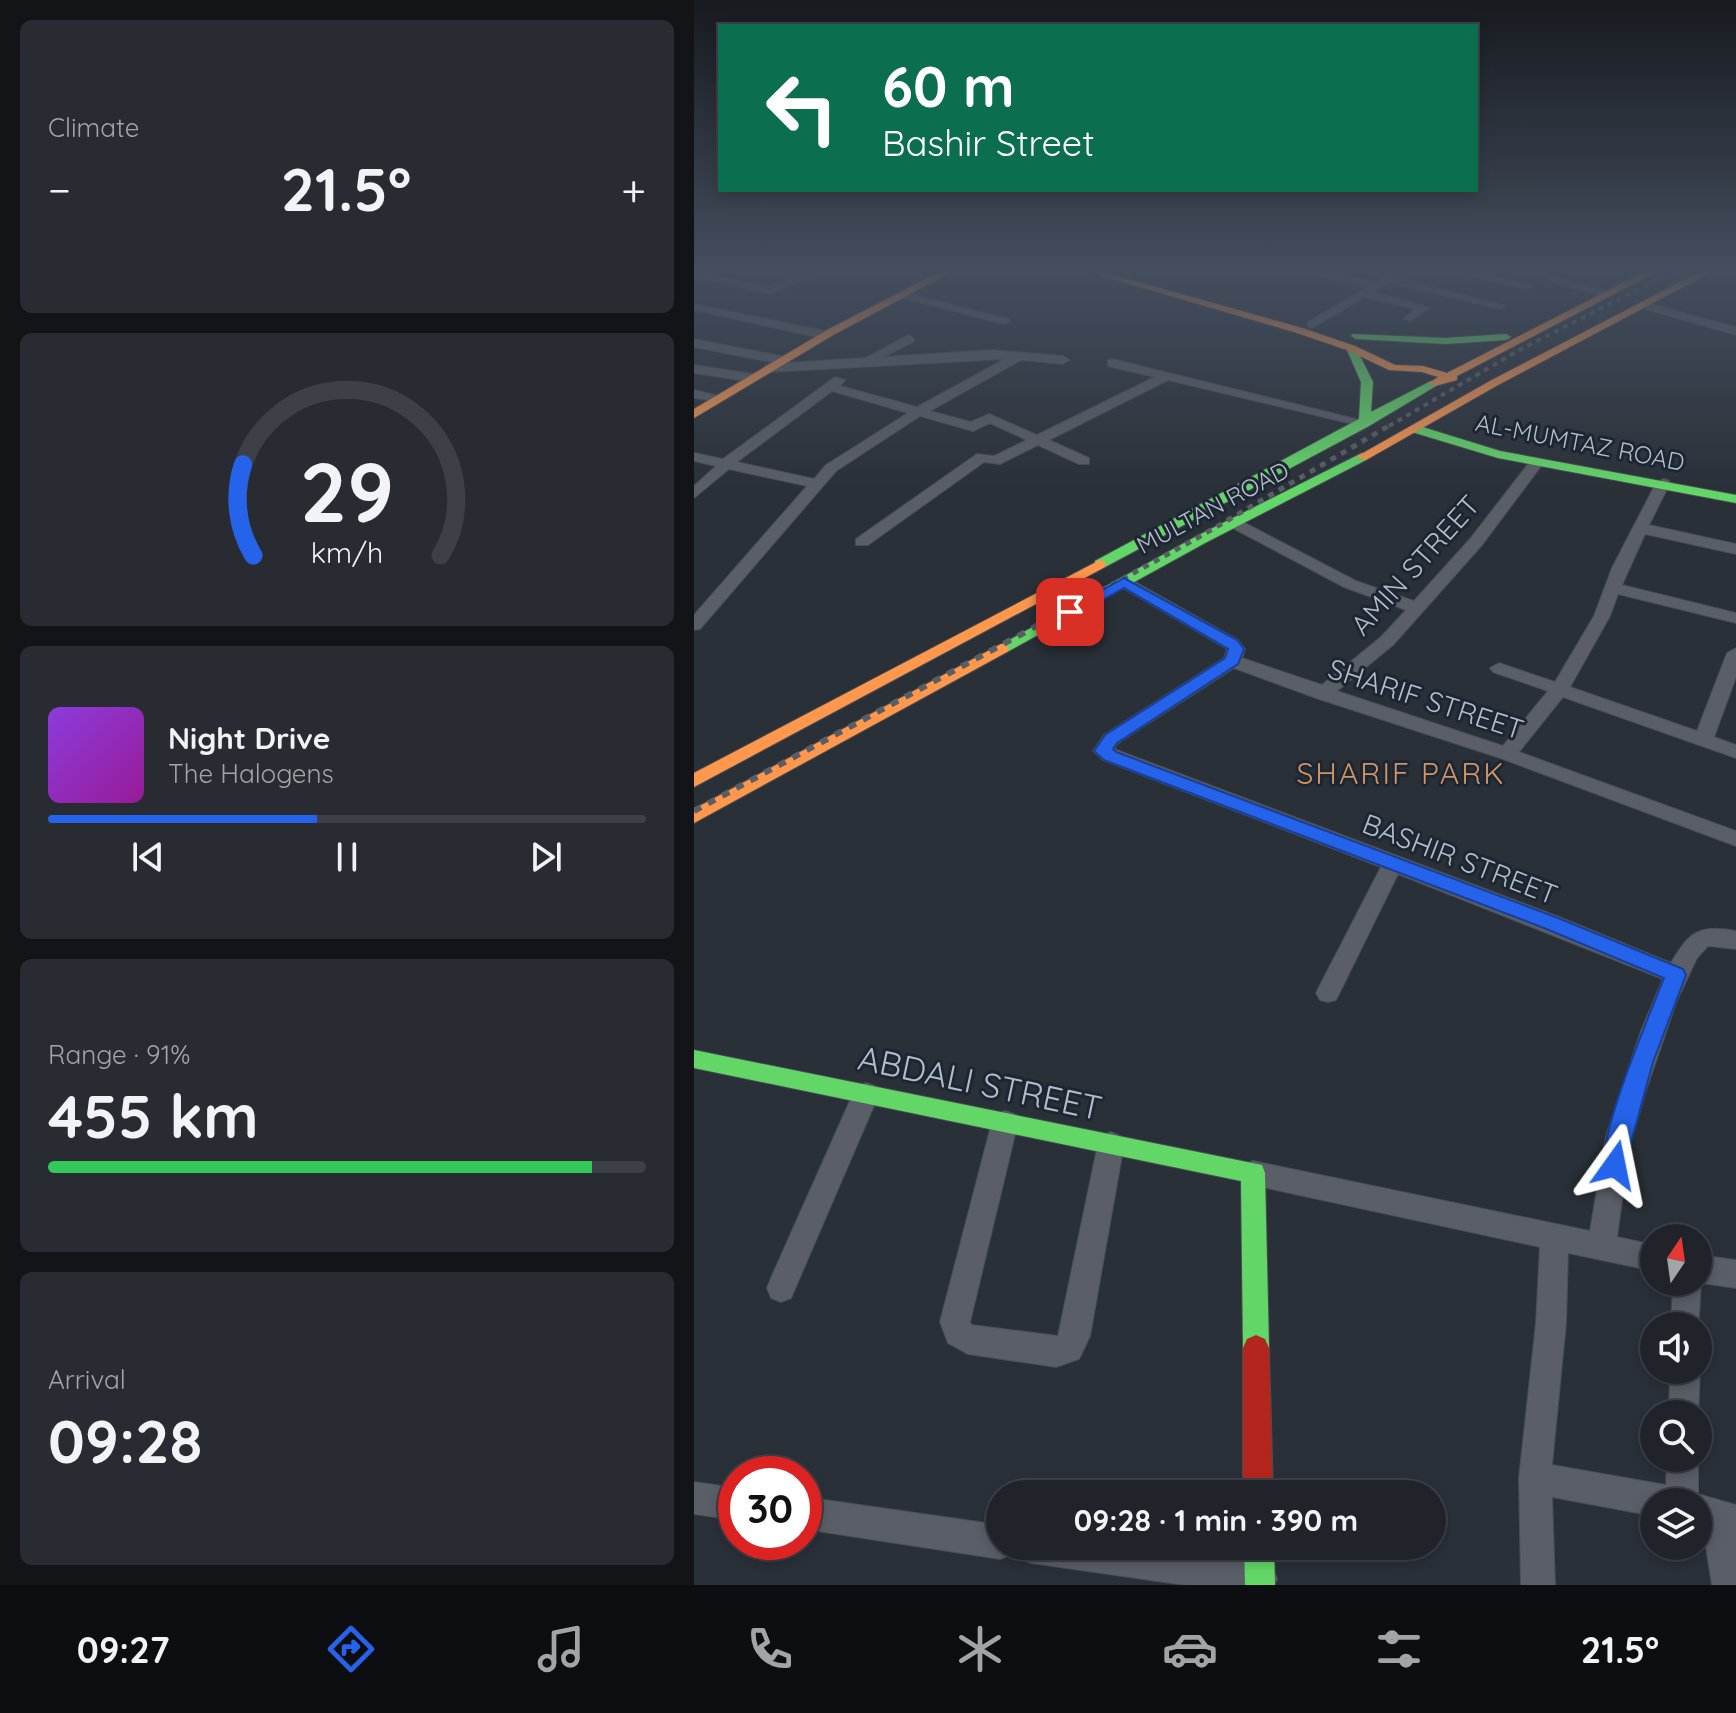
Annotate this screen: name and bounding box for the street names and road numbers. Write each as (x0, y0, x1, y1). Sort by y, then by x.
street label: AL-MUMTAZ ROAD (1473, 407, 1687, 477)
street label: MULTAN ROAD (1131, 454, 1294, 560)
street label: AMIN STREET (1343, 487, 1487, 642)
street label: SHARIF STREET (1324, 650, 1528, 747)
street label: BASHIR STREET (1358, 805, 1563, 912)
street label: ABDALI STREET (854, 1036, 1106, 1129)

